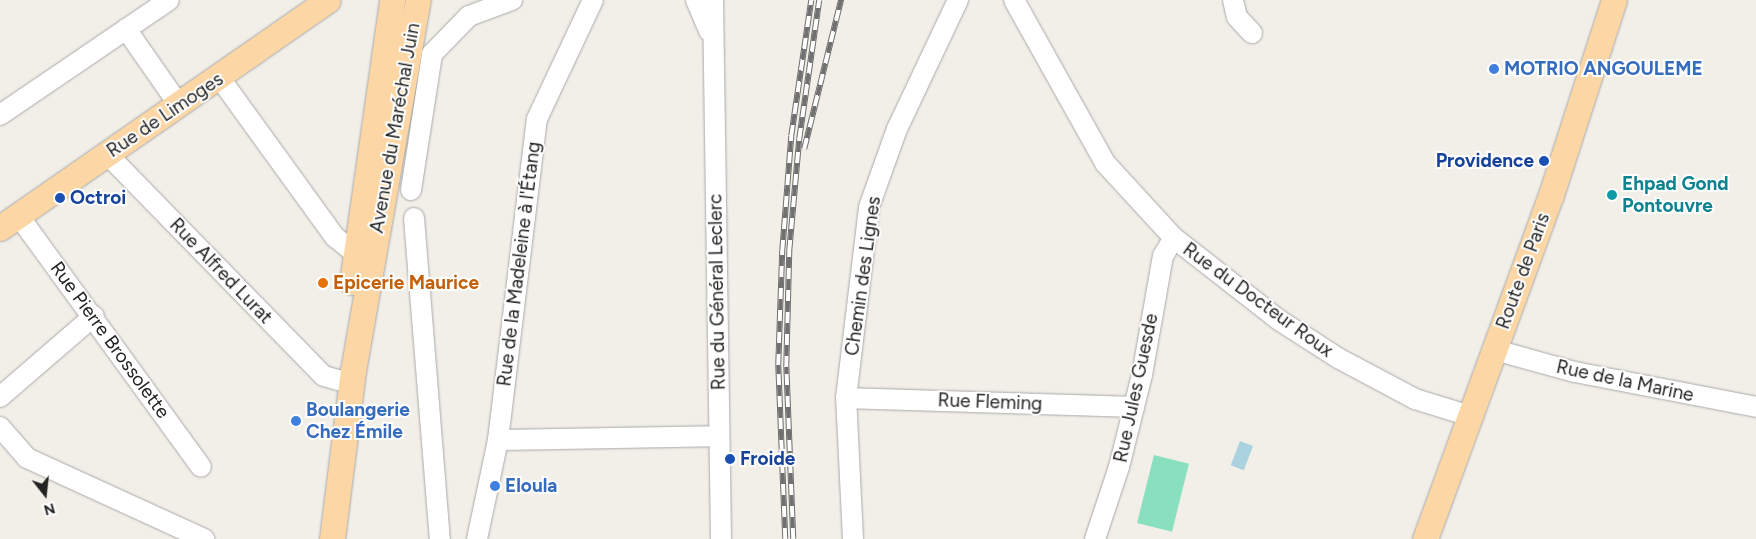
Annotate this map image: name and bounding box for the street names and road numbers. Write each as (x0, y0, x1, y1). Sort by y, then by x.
street label: Avenue du Maréchal Juin (365, 21, 425, 235)
street label: Rue de Limoges (102, 68, 228, 162)
street label: Rue de la Madeleine à l'Étang (493, 140, 545, 388)
street label: Rue du Général Leclerc (704, 194, 730, 390)
street label: Chemin des Lignes (841, 195, 885, 357)
street label: Route de Paris (1491, 210, 1555, 332)
street label: Rue Alfred Lurat (165, 213, 277, 329)
street label: Rue du Docteur Roux (1178, 238, 1338, 362)
street label: Rue Pierre Brossolette (45, 257, 175, 423)
street label: Rue Jules Guesde (1109, 311, 1163, 465)
street label: Rue de la Marine (1554, 355, 1696, 407)
street label: Rue Fleming (937, 389, 1043, 415)

